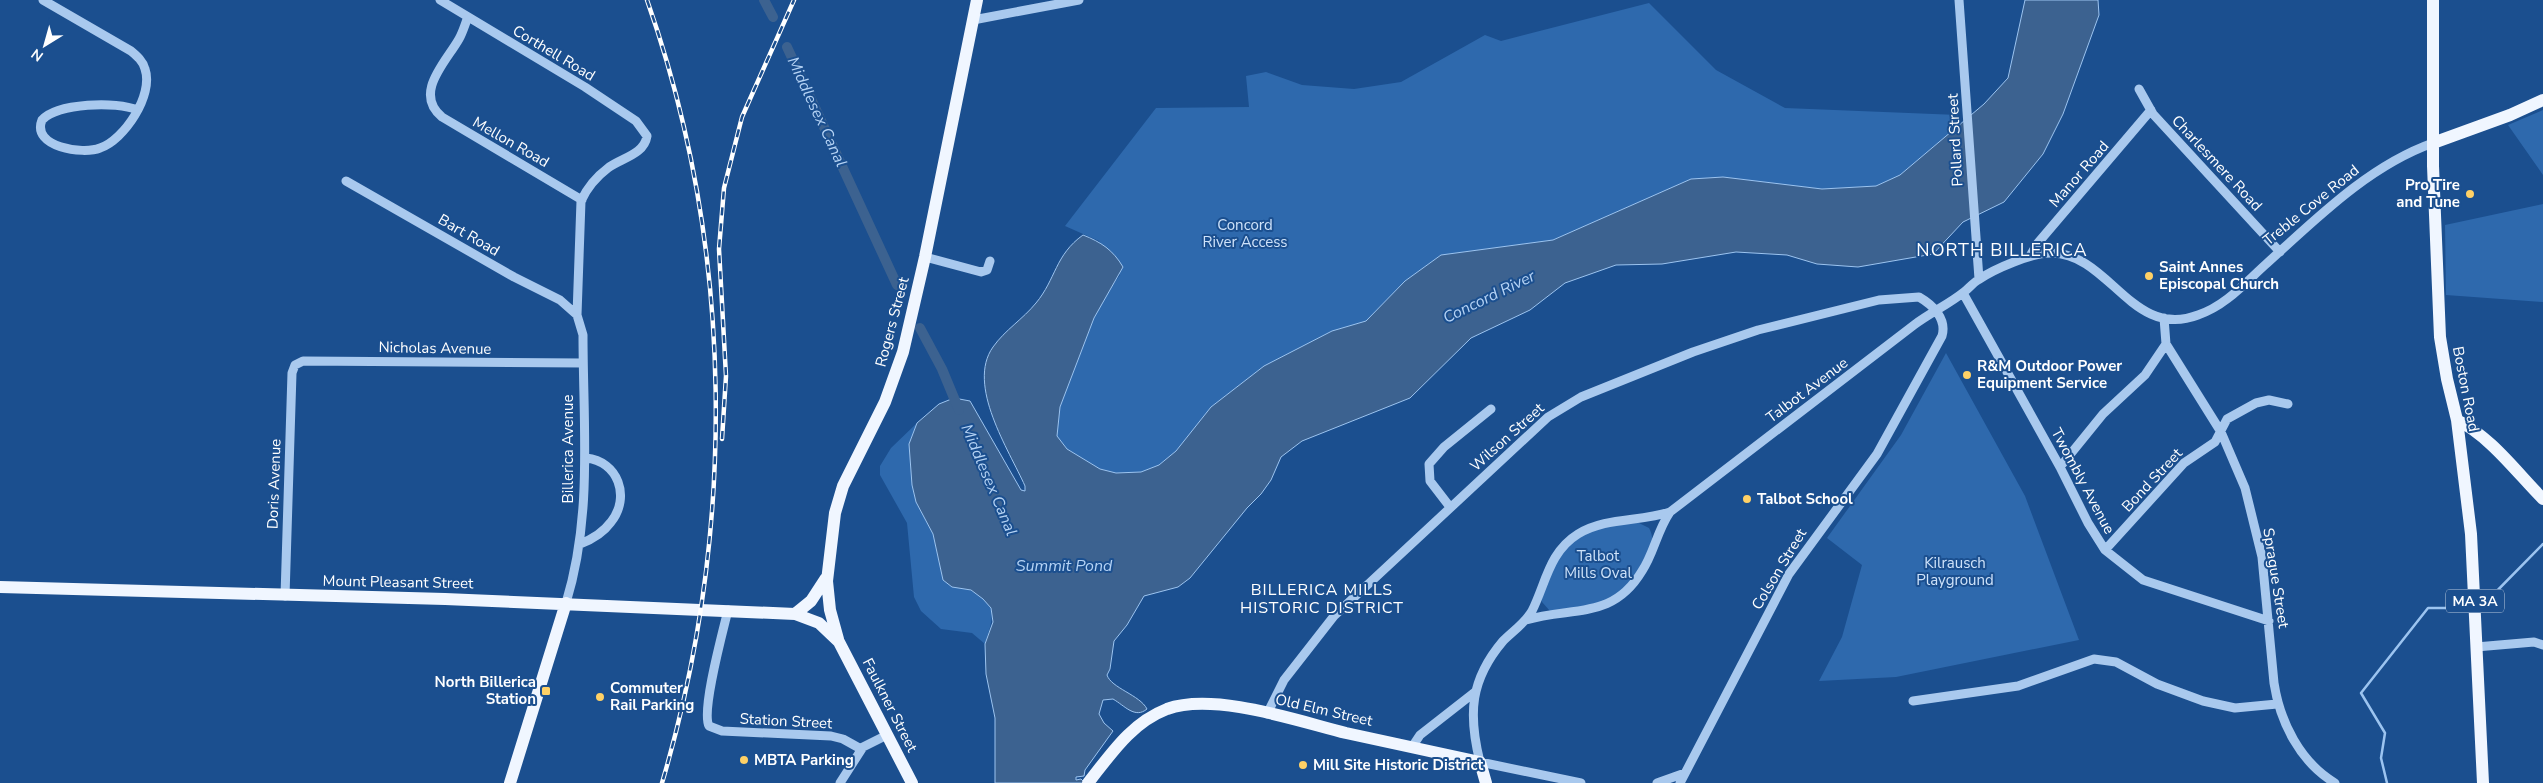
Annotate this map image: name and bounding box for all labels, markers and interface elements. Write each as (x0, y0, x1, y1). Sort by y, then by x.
north arrow (20, 20, 70, 70)
street label: Corthell Road (509, 20, 599, 86)
text: N (28, 44, 47, 66)
water label: Middlesex Canal (782, 53, 852, 171)
street label: Pollard Street (1943, 92, 1967, 187)
street label: Charlesmere Road (2167, 111, 2267, 215)
street label: Mellon Road (469, 112, 553, 172)
street label: Manor Road (2045, 137, 2113, 211)
street label: Treble Cove Road (2259, 160, 2363, 250)
place label: Pro Tire and Tune (2396, 175, 2460, 212)
marker: Pro Tire and Tune (2464, 188, 2476, 200)
street label: Bart Road (435, 209, 503, 261)
park label: Concord River Access (1202, 215, 1288, 252)
district label: NORTH BILLERICA (1916, 238, 2088, 262)
place label: Saint Annes Episcopal Church (2159, 257, 2279, 294)
water label: Concord River (1439, 265, 1540, 329)
marker: Saint Annes Episcopal Church (2143, 270, 2155, 282)
street label: Rogers Street (870, 274, 914, 369)
street label: Nicholas Avenue (378, 337, 492, 359)
street label: Boston Road (2448, 345, 2484, 433)
street label: Talbot Avenue (1762, 353, 1852, 427)
place label: R&M Outdoor Power Equipment Service (1977, 356, 2122, 393)
marker: R&M Outdoor Power Equipment Service (1961, 369, 1973, 381)
street label: Billerica Avenue (558, 394, 578, 504)
street label: Wilson Street (1466, 398, 1549, 476)
water label: Middlesex Canal (956, 421, 1023, 539)
street label: Twombly Avenue (2047, 424, 2119, 538)
street label: Doris Avenue (262, 438, 286, 530)
street label: Bond Street (2117, 443, 2187, 516)
place label: Talbot School (1757, 489, 1853, 509)
marker: Talbot School (1741, 493, 1753, 505)
street label: Colson Street (1747, 524, 1811, 613)
street label: Sprague Street (2258, 526, 2294, 630)
park label: Talbot Mills Oval (1564, 546, 1632, 583)
park label: Kilrausch Playground (1916, 553, 1994, 590)
water label: Summit Pond (1016, 555, 1113, 577)
street label: Mount Pleasant Street (322, 571, 474, 593)
district label: BILLERICA MILLS HISTORIC DISTRICT (1240, 579, 1404, 619)
road number: MA 3A (2446, 590, 2504, 612)
street label: Faulkner Street (858, 655, 923, 756)
place label: North Billerica Station (435, 672, 536, 709)
place label: Commuter Rail Parking (610, 678, 694, 715)
marker: North Billerica Station (540, 685, 552, 697)
street label: Old Elm Street (1273, 689, 1375, 731)
marker: Commuter Rail Parking (594, 691, 606, 703)
street label: Station Street (739, 709, 834, 733)
place label: MBTA Parking (754, 750, 854, 770)
marker: MBTA Parking (738, 754, 750, 766)
place label: Mill Site Historic District (1313, 755, 1484, 775)
marker: Mill Site Historic District (1297, 759, 1309, 771)

